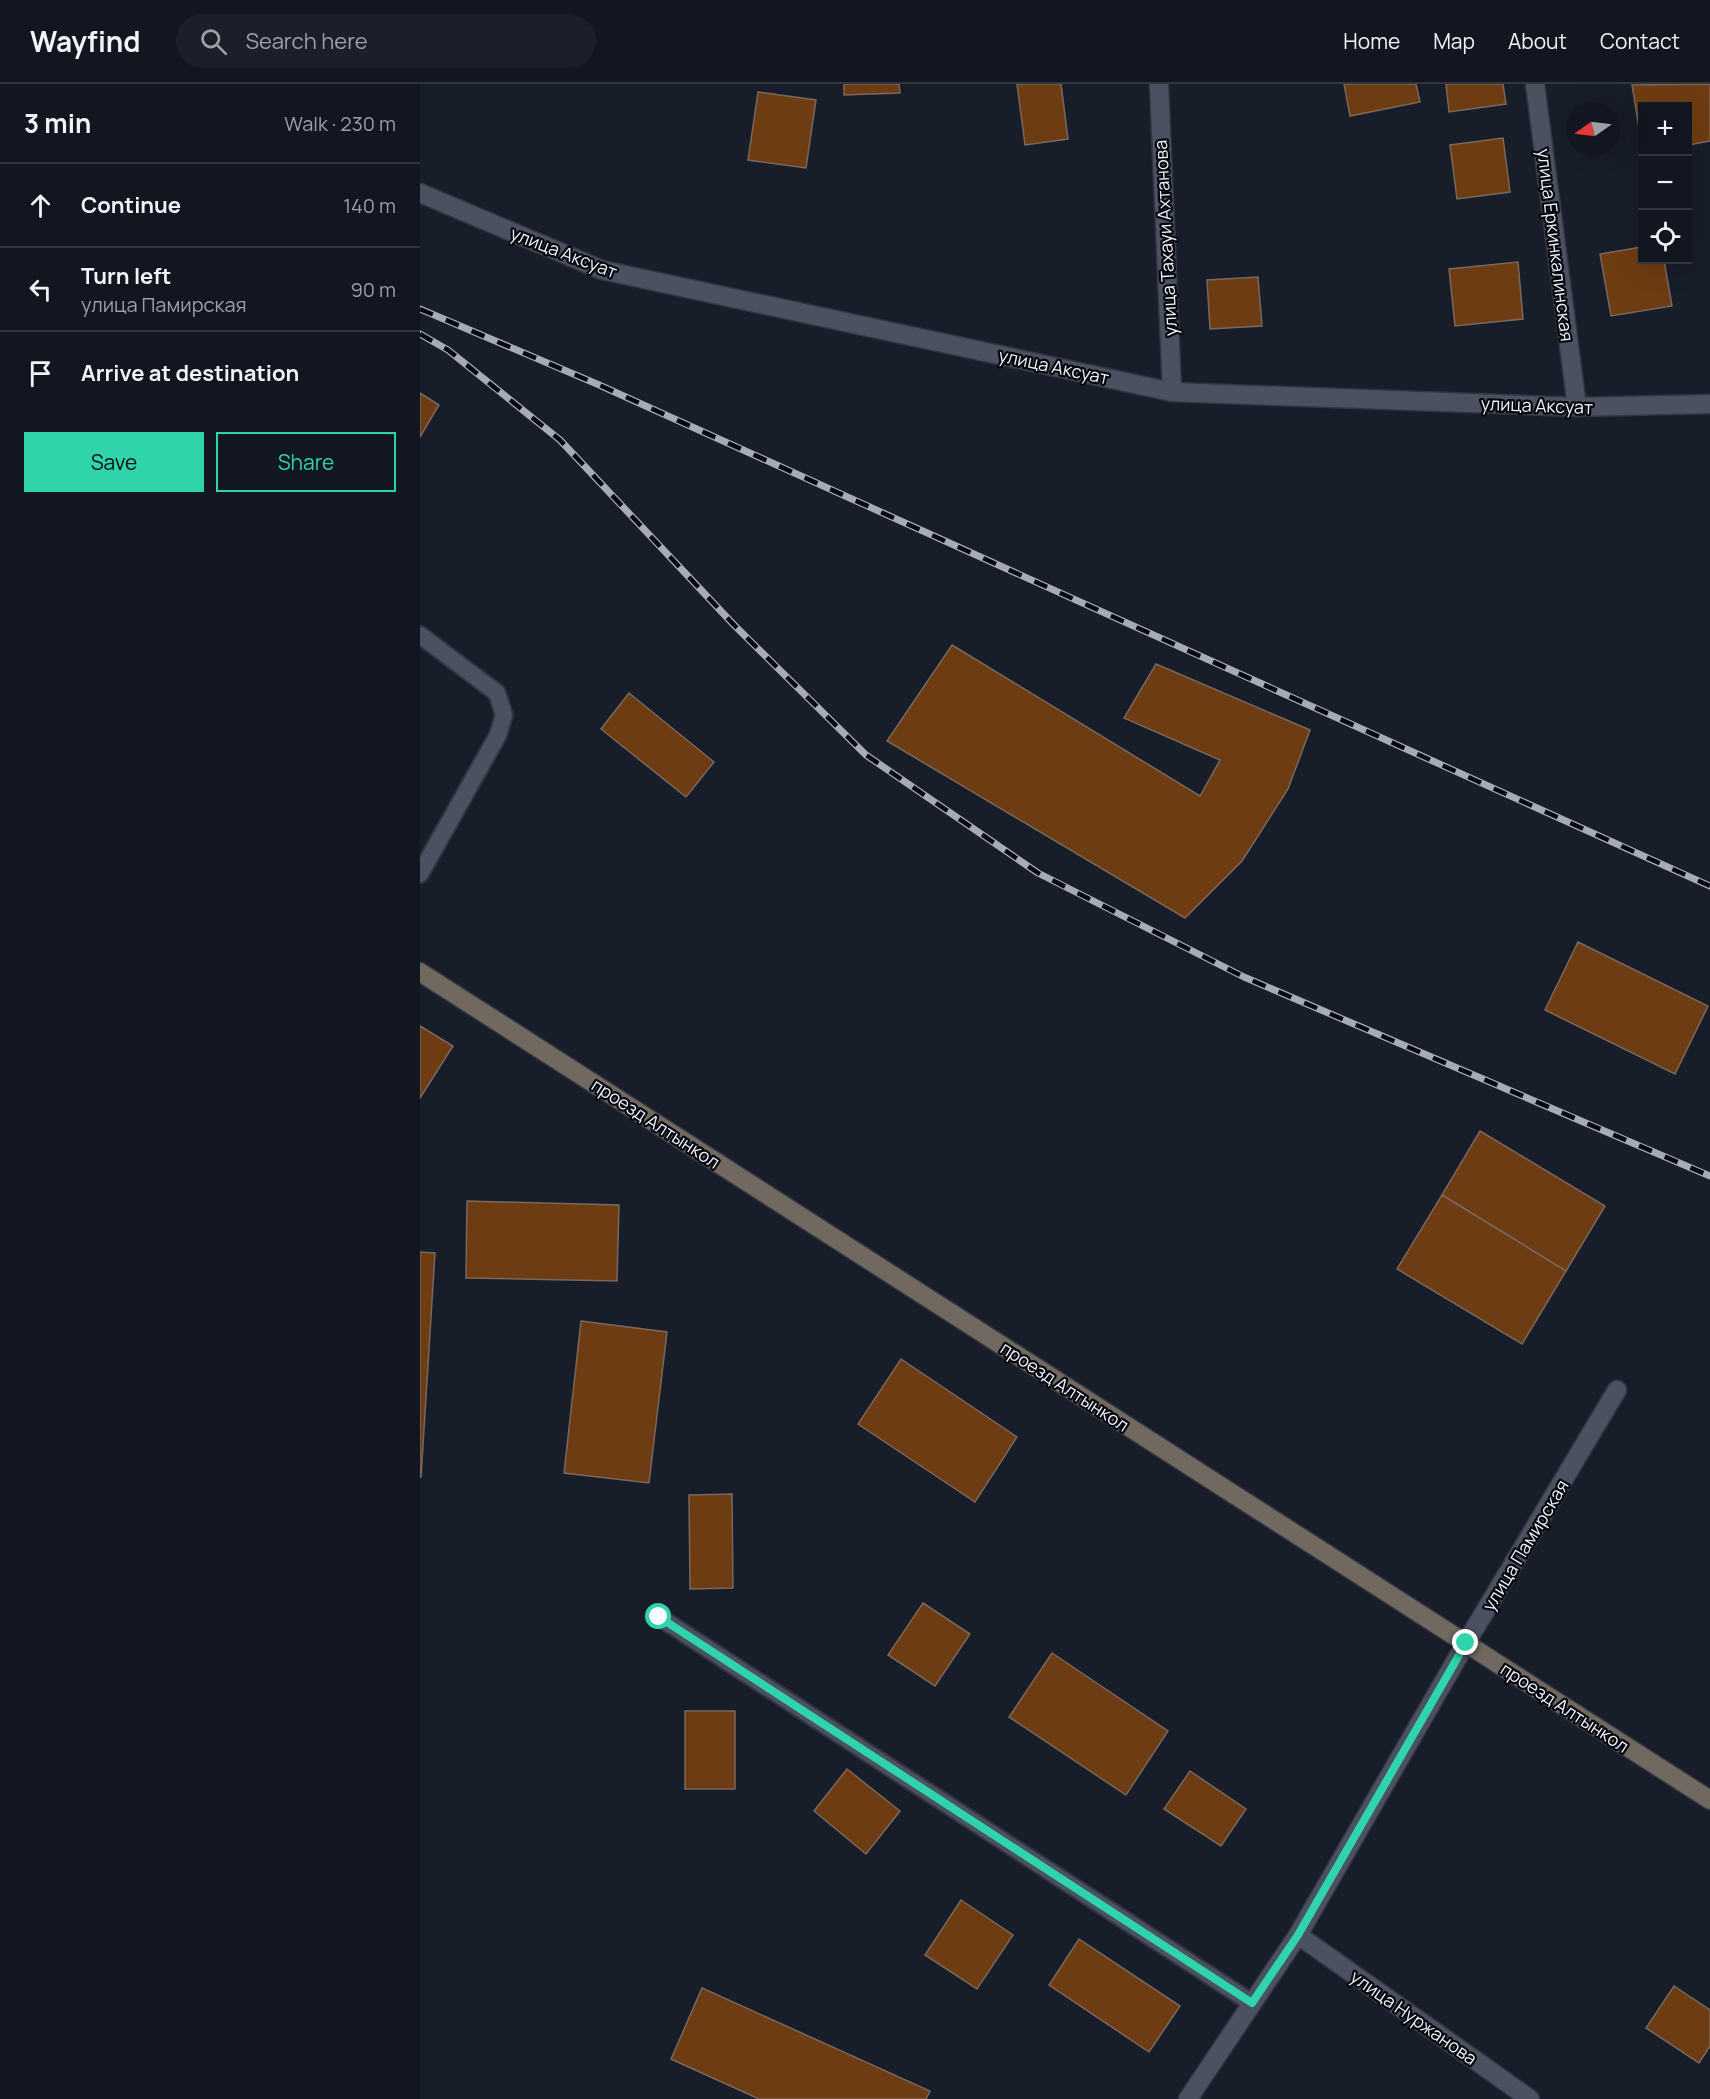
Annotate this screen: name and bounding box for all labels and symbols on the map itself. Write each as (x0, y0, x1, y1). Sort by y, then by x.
north arrow (1566, 102, 1620, 156)
street label: улица Тахауи Ахтанова (1148, 139, 1182, 337)
street label: улица Еркинкалинская (1532, 147, 1580, 343)
street label: улица Аксуат (507, 221, 621, 283)
street label: улица Аксуат (996, 343, 1112, 389)
street label: улица Аксуат (1480, 391, 1594, 419)
street label: проезд Алтынкол (587, 1072, 725, 1174)
street label: проезд Алтынкол (996, 1335, 1134, 1437)
street label: улица Памирская (1476, 1475, 1574, 1615)
route start (645, 1603, 671, 1629)
route end (1452, 1629, 1478, 1655)
street label: проезд Алтынкол (1496, 1656, 1634, 1758)
street label: улица Нуржанова (1346, 1964, 1482, 2070)

